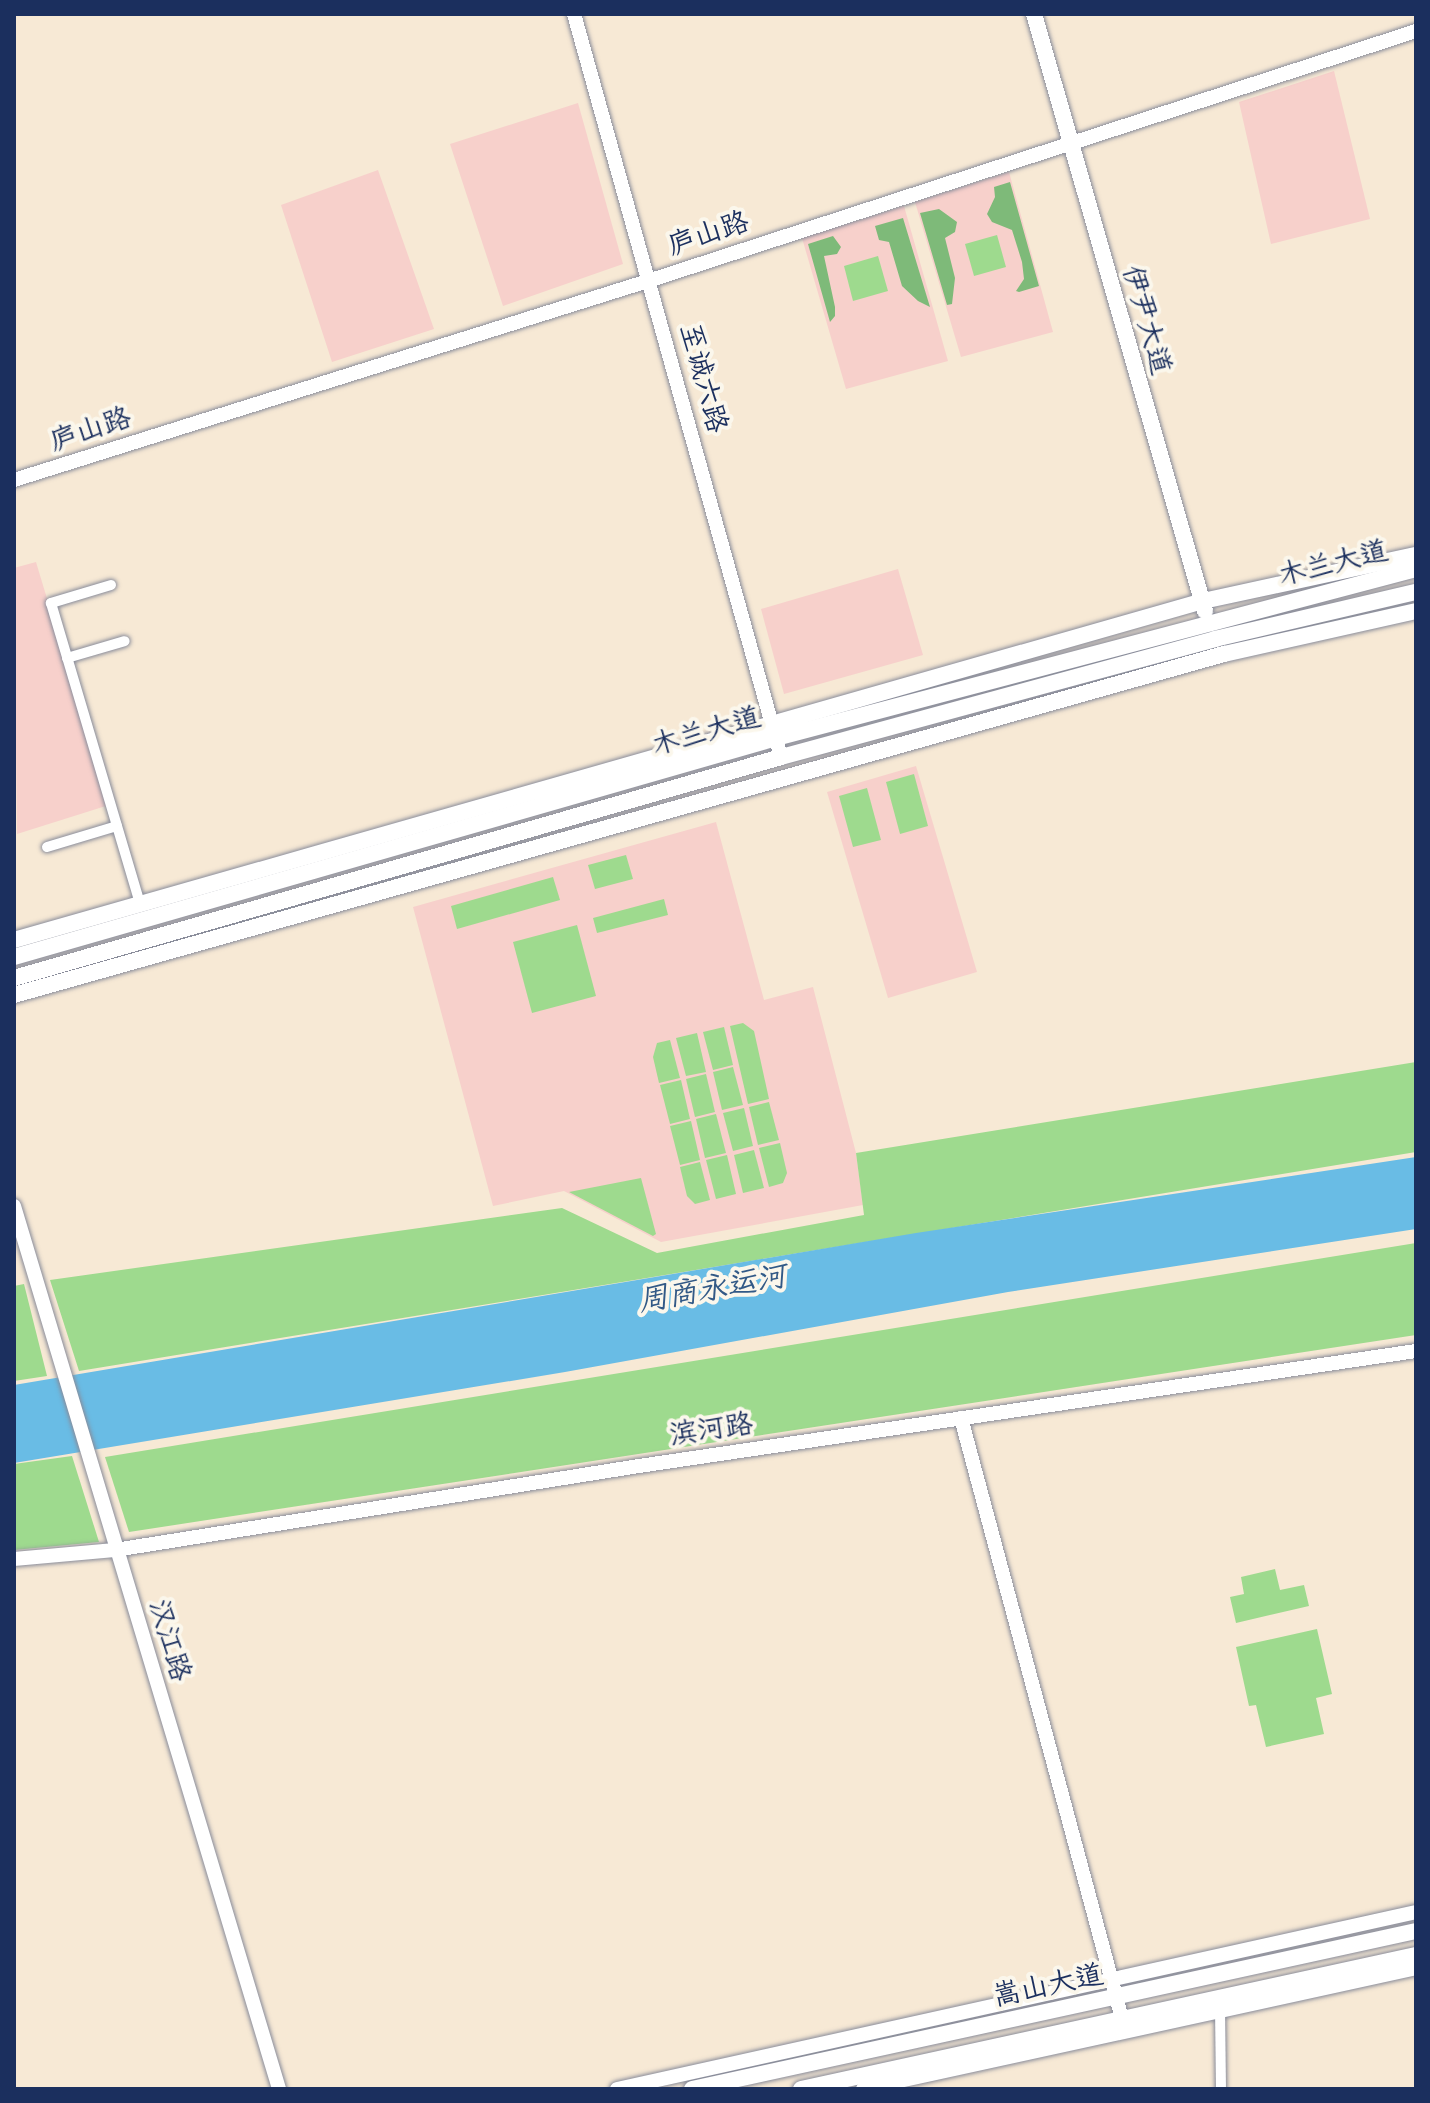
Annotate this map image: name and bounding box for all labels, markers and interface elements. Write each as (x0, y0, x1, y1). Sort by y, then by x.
street label: 庐山路 (663, 204, 753, 262)
street label: 伊尹大道 (1115, 262, 1179, 378)
street label: 至诚六路 (673, 320, 735, 436)
street label: 庐山路 (45, 400, 135, 458)
street label: 木兰大道 (1275, 533, 1391, 593)
street label: 木兰大道 (648, 699, 764, 763)
water label: 周商永运河 (635, 1258, 789, 1320)
street label: 滨河路 (667, 1407, 755, 1451)
street label: 汉江路 (142, 1595, 198, 1685)
street label: 嵩山大道 (990, 1957, 1106, 2013)

